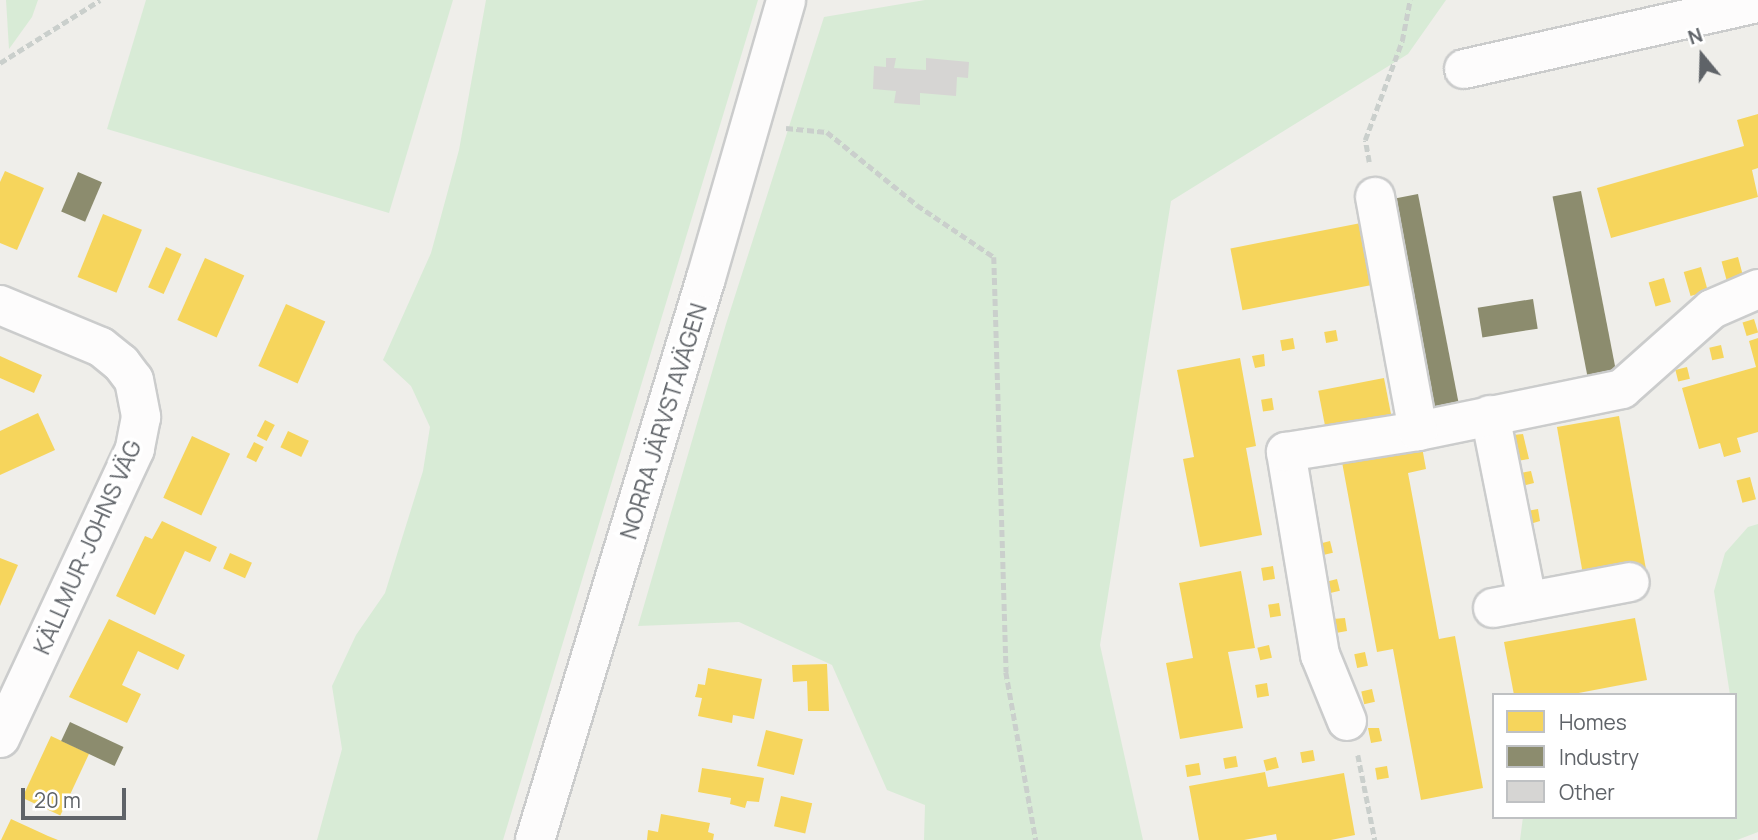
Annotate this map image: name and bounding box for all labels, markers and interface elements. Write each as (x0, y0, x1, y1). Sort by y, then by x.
north arrow (1667, 21, 1737, 91)
text: N (1684, 22, 1706, 51)
street label: NORRA JÄRVSTAVÄGEN (614, 300, 712, 542)
street label: KÄLLMUR-JOHNS VÄG (27, 436, 147, 658)
legend (1492, 693, 1737, 819)
text: Homes (1559, 708, 1627, 736)
text: Industry (1559, 743, 1639, 771)
scale bar (24, 774, 130, 818)
text: Other (1559, 778, 1615, 806)
text: 20 m (34, 786, 81, 814)

